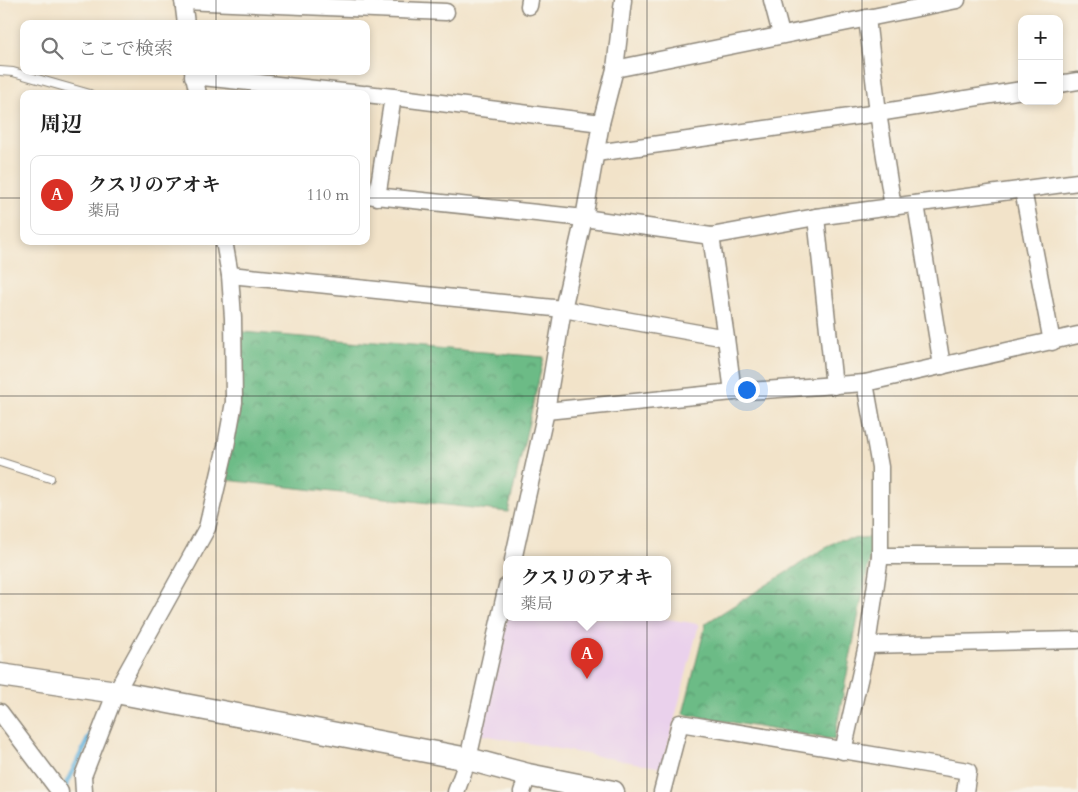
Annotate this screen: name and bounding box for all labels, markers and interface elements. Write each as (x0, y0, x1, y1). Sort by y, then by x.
map controls (1018, 15, 1063, 105)
button: + (1018, 15, 1063, 60)
search box (20, 20, 370, 75)
icon: search (38, 34, 66, 62)
text: ここで検索 (78, 36, 173, 62)
button: − (1018, 60, 1063, 105)
text: 周辺 (40, 110, 82, 139)
text: クスリのアオキ (88, 172, 221, 198)
text: A (51, 184, 63, 206)
text: 110 m (307, 184, 349, 206)
text: 薬局 (88, 200, 120, 222)
your location (734, 377, 760, 403)
popup (503, 556, 671, 621)
text: クスリのアオキ (521, 565, 653, 591)
text: 薬局 (521, 593, 553, 615)
pin: A (571, 638, 603, 679)

